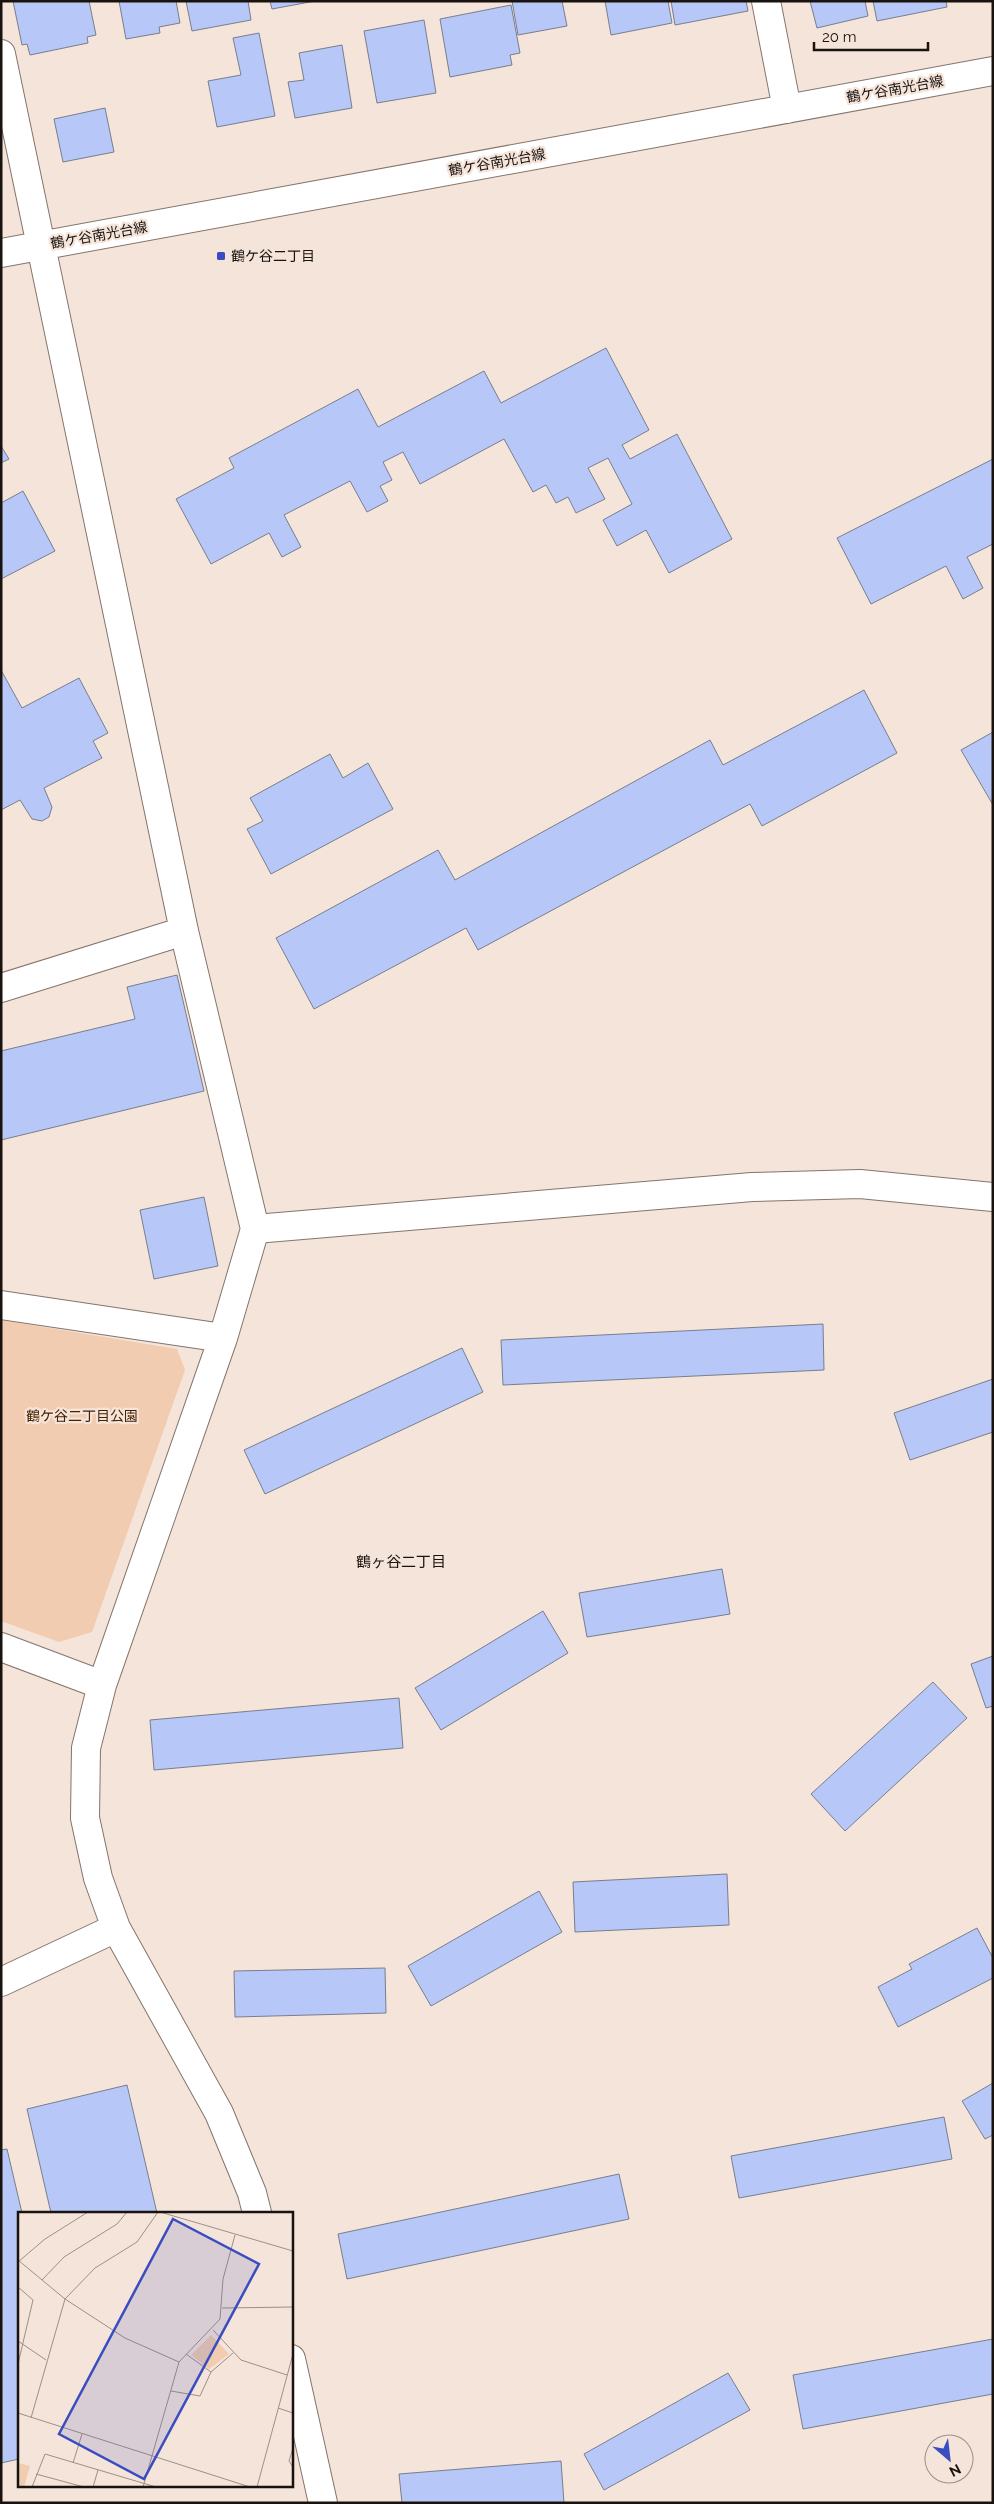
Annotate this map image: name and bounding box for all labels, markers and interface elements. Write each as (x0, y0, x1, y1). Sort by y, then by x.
scale bar (814, 20, 928, 52)
text: 20 m (822, 28, 857, 46)
street label: 鶴ケ谷南光台線 (845, 73, 945, 105)
street label: 鶴ケ谷南光台線 (447, 146, 547, 178)
street label: 鶴ケ谷南光台線 (49, 219, 149, 251)
place label: 鶴ケ谷二丁目 (231, 248, 315, 264)
marker: 鶴ケ谷二丁目 (215, 250, 227, 262)
park label: 鶴ケ谷二丁目公園 (26, 1408, 138, 1424)
district label: 鶴ヶ谷二丁目 (356, 1553, 446, 1571)
inset map (18, 2212, 292, 2486)
north arrow (924, 2434, 974, 2484)
text: N (947, 2461, 964, 2480)

